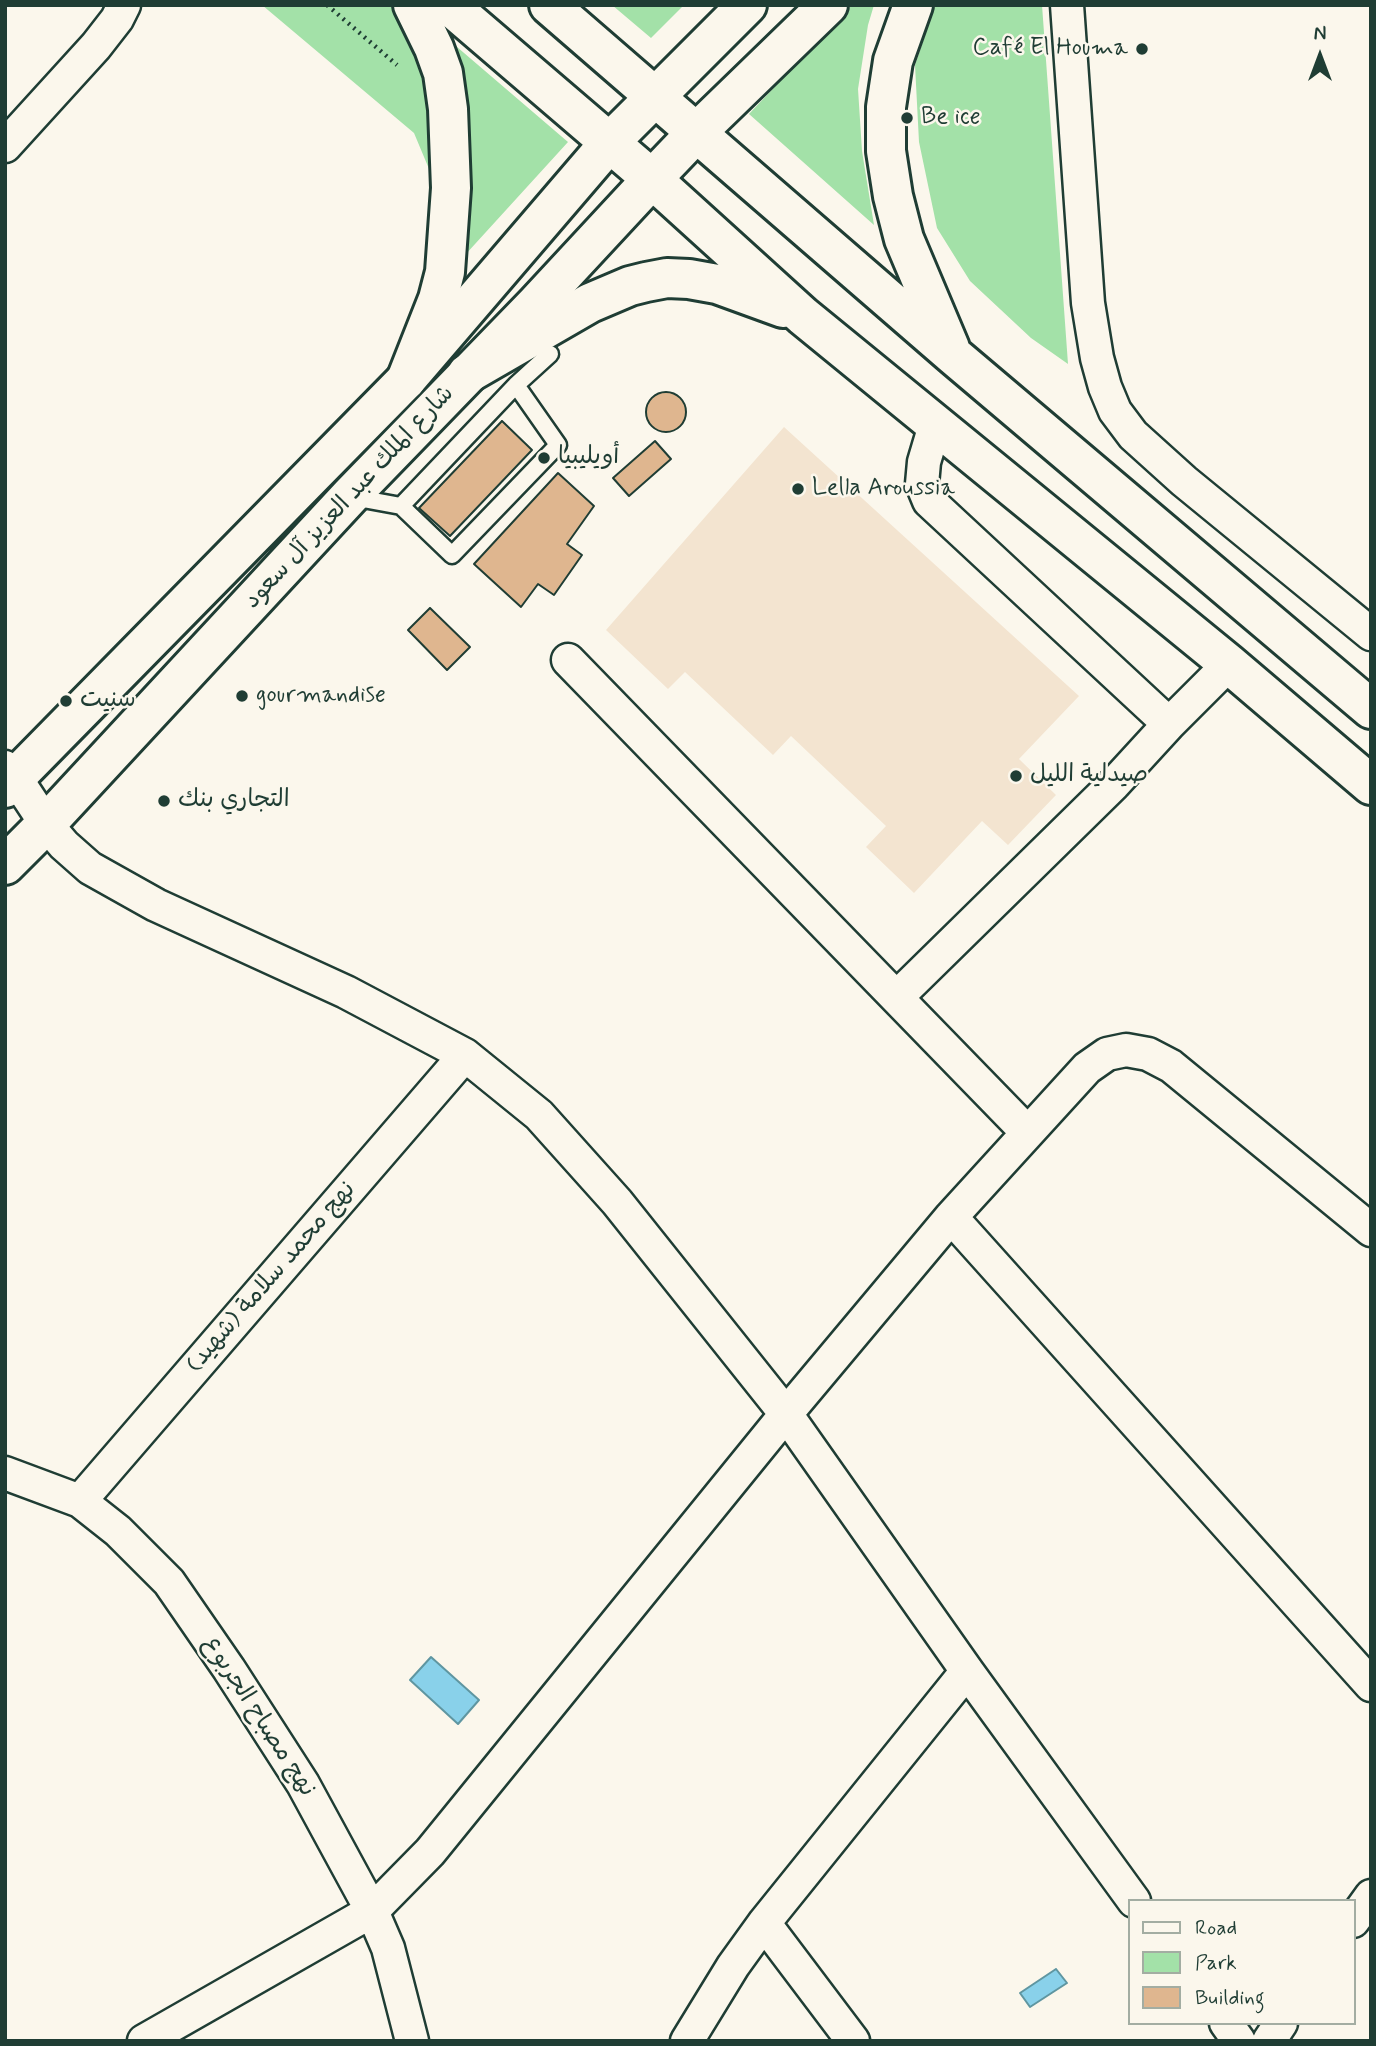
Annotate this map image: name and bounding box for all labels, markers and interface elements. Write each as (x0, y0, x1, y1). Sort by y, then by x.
north arrow (1285, 21, 1355, 91)
text: N (1314, 22, 1326, 47)
place label: Café El Houma (973, 35, 1128, 63)
marker: Café El Houma (1134, 41, 1150, 57)
place label: Be ice (921, 104, 980, 132)
marker: Be ice (899, 110, 915, 126)
street label: شارع الملك عبد العزيز آل سعود (239, 380, 461, 616)
place label: أويليبيا (558, 444, 619, 472)
marker: أويليبيا (536, 450, 552, 466)
place label: Lella Aroussia (812, 475, 955, 503)
marker: Lella Aroussia (790, 481, 806, 497)
place label: gourmandise (256, 682, 386, 710)
place label: سنيت (80, 687, 136, 715)
marker: gourmandise (234, 688, 250, 704)
marker: سنيت (58, 693, 74, 709)
place label: صيدلية الليل (1030, 762, 1148, 790)
marker: صيدلية الليل (1008, 768, 1024, 784)
place label: التجاري بنك (178, 787, 290, 815)
marker: التجاري بنك (156, 793, 172, 809)
street label: نهج محمد سلامة (شهيد) (181, 1177, 363, 1379)
street label: نهج مصباح الجربوع (195, 1631, 321, 1803)
legend (1128, 1899, 1355, 2025)
text: Road (1195, 1914, 1237, 1942)
text: Park (1195, 1949, 1237, 1977)
text: Building (1195, 1984, 1265, 2012)

